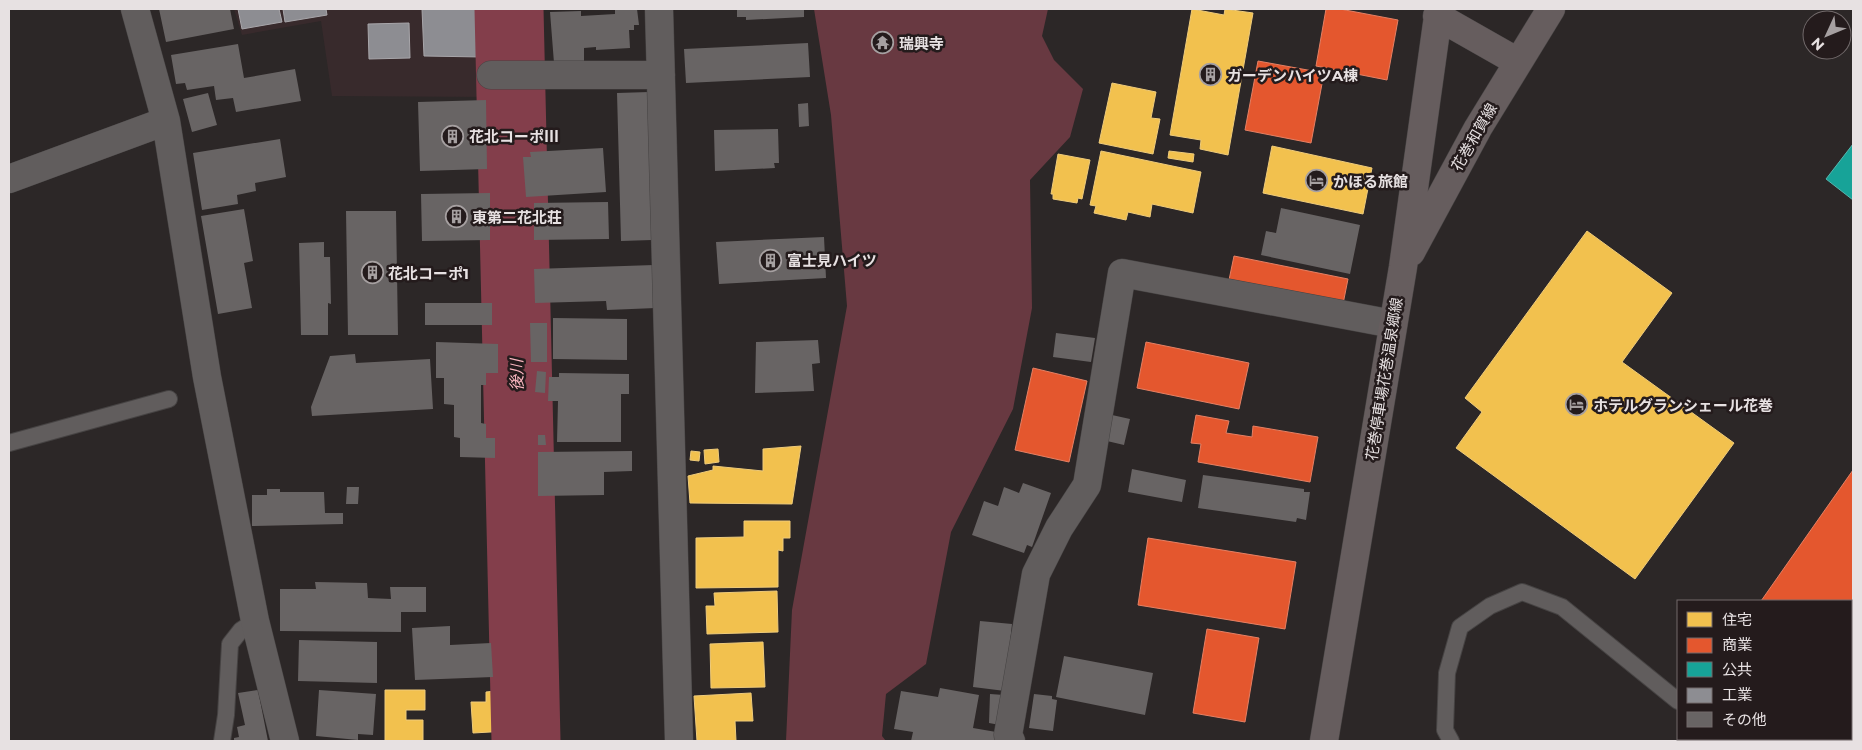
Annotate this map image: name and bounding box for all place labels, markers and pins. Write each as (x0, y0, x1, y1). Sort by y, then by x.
temple icon: 瑞興寺 (871, 31, 895, 55)
place label: 瑞興寺 (899, 34, 944, 53)
building icon: ガーデンハイツA棟 (1199, 63, 1223, 87)
place label: ガーデンハイツA棟 (1227, 66, 1358, 85)
building icon: 花北コーポⅢ (441, 124, 465, 148)
place label: 花北コーポⅢ (469, 127, 559, 146)
hotel icon: かほる旅館 (1305, 169, 1329, 193)
place label: かほる旅館 (1333, 172, 1408, 191)
building icon: 東第二花北荘 (444, 205, 468, 229)
place label: 東第二花北荘 (472, 208, 562, 227)
building icon: 富士見ハイツ (759, 248, 783, 272)
place label: 富士見ハイツ (787, 251, 877, 270)
building icon: 花北コーポ1 (360, 261, 384, 285)
place label: 花北コーポ1 (388, 264, 469, 283)
hotel icon: ホテルグランシェール花巻 (1565, 393, 1589, 417)
place label: ホテルグランシェール花巻 (1593, 396, 1773, 415)

